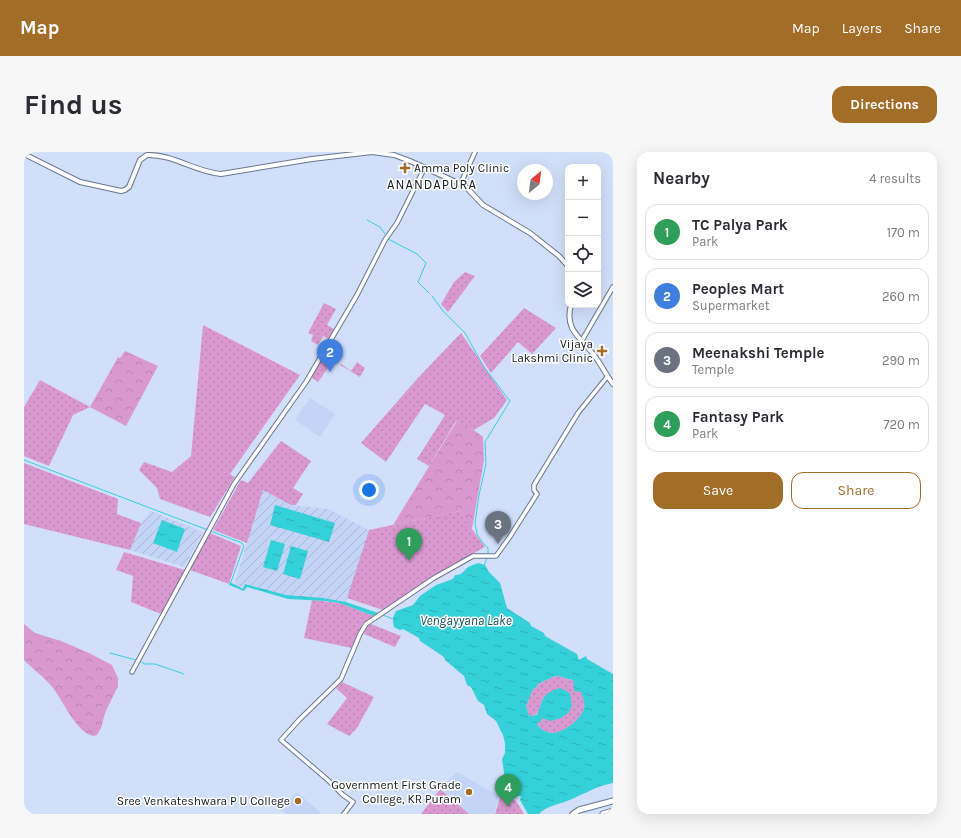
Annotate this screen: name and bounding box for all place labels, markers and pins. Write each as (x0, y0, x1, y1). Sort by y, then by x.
place label: Amma Poly Clinic (414, 161, 509, 175)
marker: Amma Poly Clinic (399, 162, 411, 174)
place label: Vijaya Lakshmi Clinic (512, 337, 593, 365)
pin: 2 (317, 339, 343, 372)
marker: Vijaya Lakshmi Clinic (596, 345, 608, 357)
pin: 3 (485, 511, 511, 544)
pin: 1 (396, 528, 422, 561)
pin: 4 (495, 774, 521, 807)
place label: Government First Grade College, KR Puram (331, 778, 461, 806)
marker: Government First Grade College, KR Puram (464, 787, 474, 797)
place label: Sree Venkateshwara P U College (117, 794, 290, 808)
marker: Sree Venkateshwara P U College (293, 796, 303, 806)

